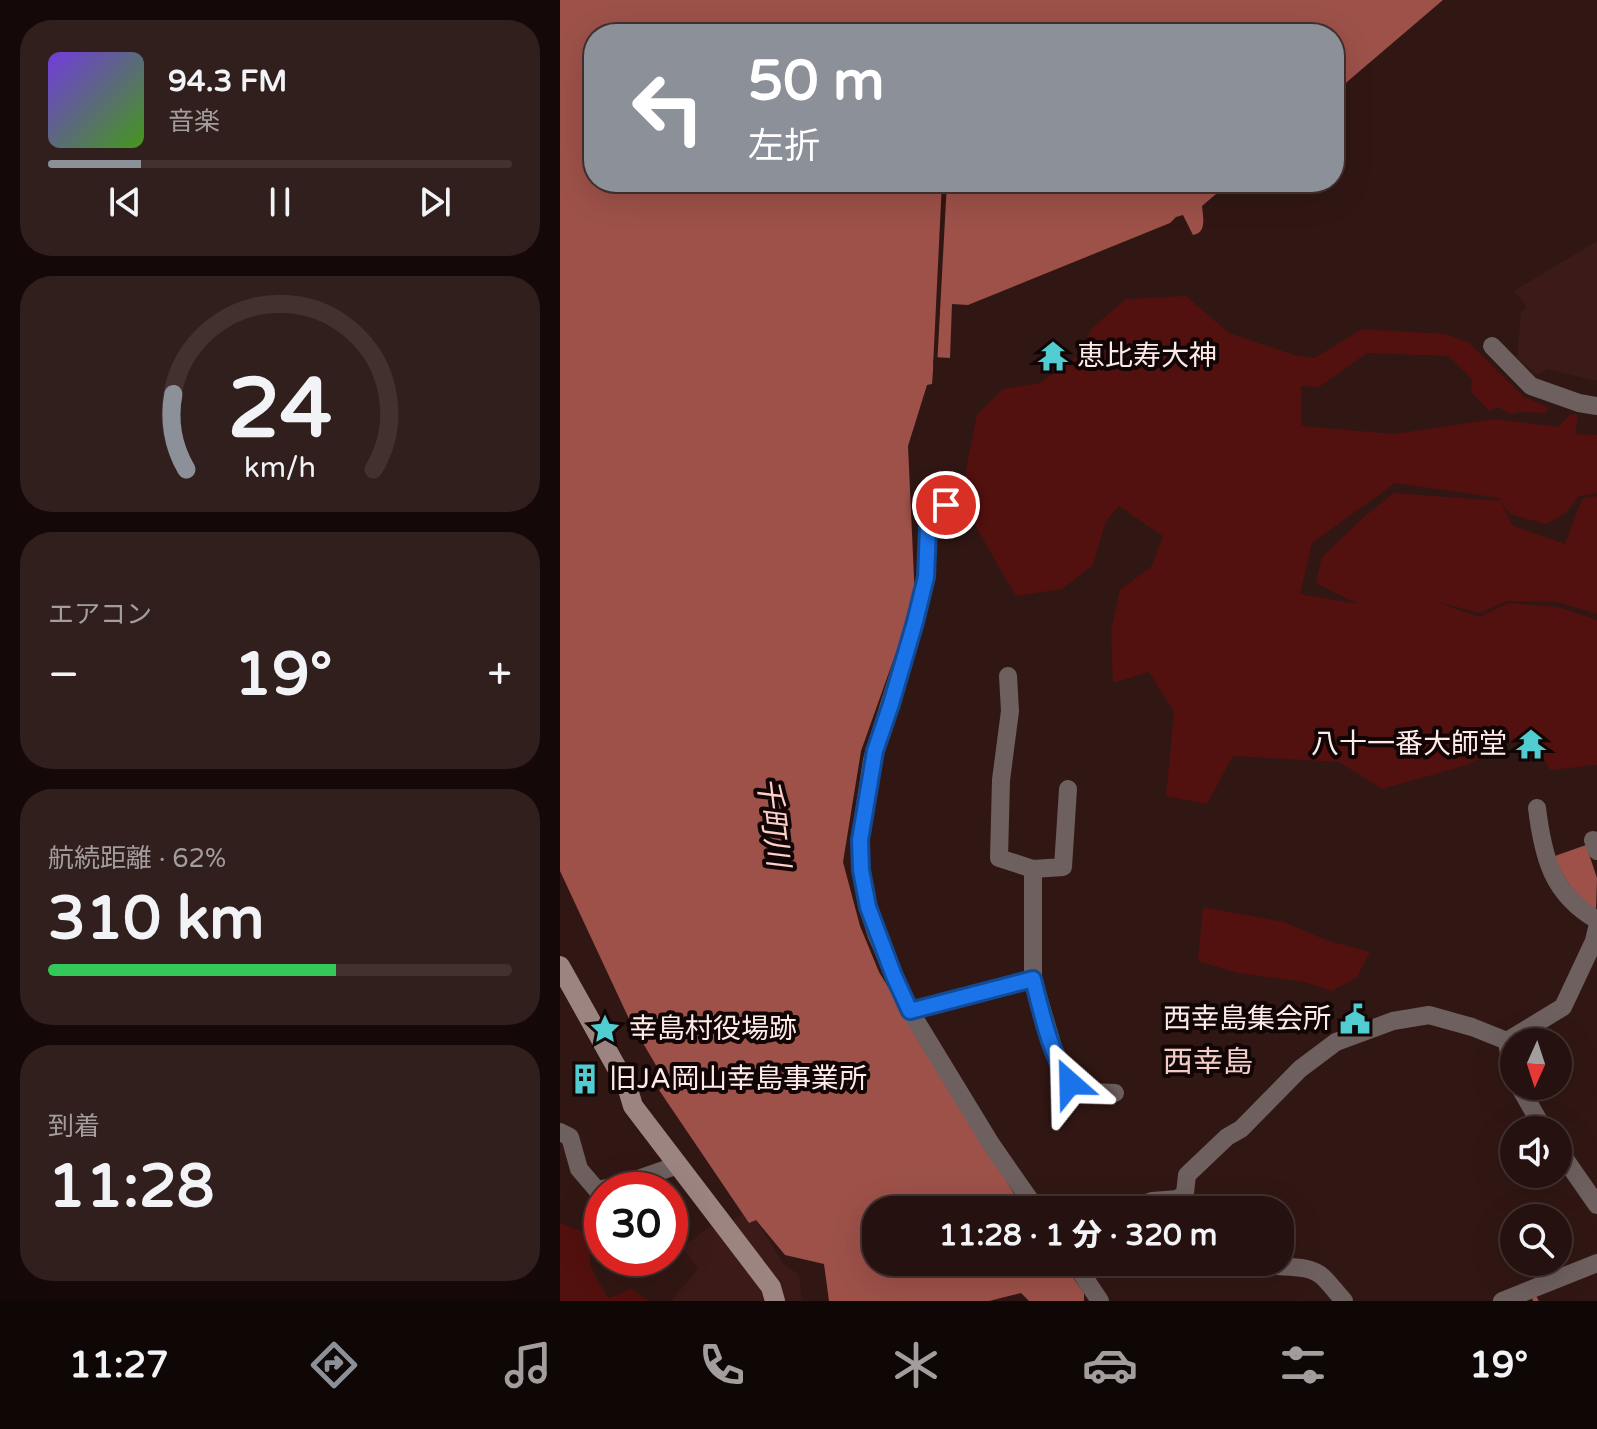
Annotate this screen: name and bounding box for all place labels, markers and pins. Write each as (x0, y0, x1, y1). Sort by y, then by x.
temple icon: 恵比寿大神 (1036, 339, 1070, 373)
place label: 恵比寿大神 (1077, 339, 1217, 373)
pin (912, 471, 980, 539)
place label: 八十一番大師堂 (1311, 727, 1507, 761)
temple icon: 八十一番大師堂 (1514, 727, 1548, 761)
place label: 西幸島集会所 (1163, 1002, 1331, 1036)
public building icon: 西幸島集会所 (1338, 1002, 1372, 1036)
place icon: 幸島村役場跡 (588, 1012, 622, 1046)
place label: 幸島村役場跡 (629, 1012, 797, 1046)
building icon: 旧JA岡山幸島事業所 (568, 1062, 602, 1096)
place label: 旧JA岡山幸島事業所 (609, 1062, 867, 1096)

